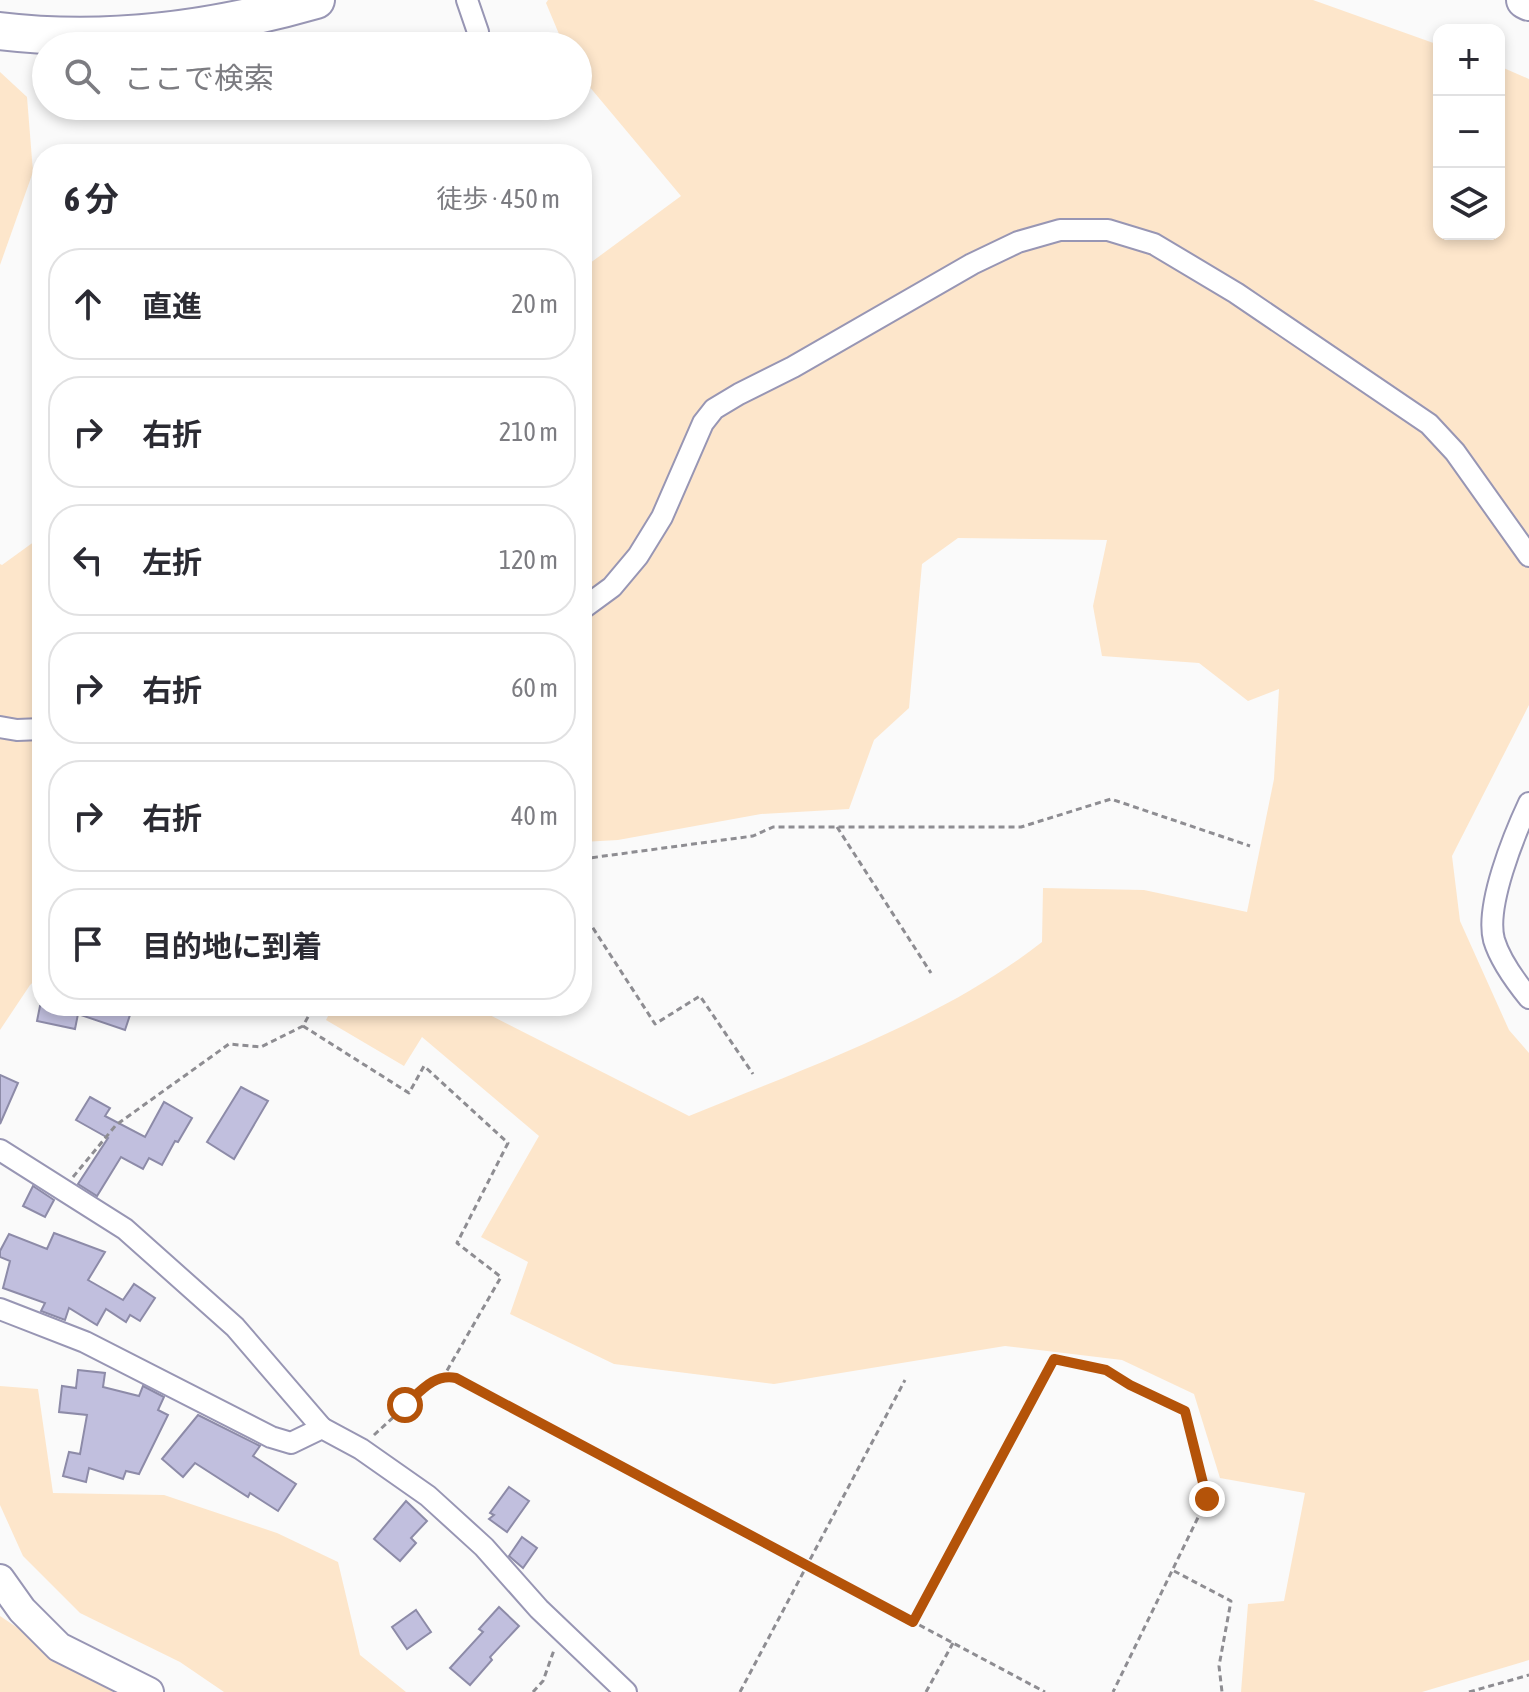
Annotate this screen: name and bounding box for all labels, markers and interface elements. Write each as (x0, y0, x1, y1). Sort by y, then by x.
map controls (1433, 24, 1505, 240)
button: + (1433, 24, 1505, 96)
search box (32, 32, 592, 120)
icon: search (60, 54, 104, 98)
text: ここで検索 (124, 61, 274, 95)
button: − (1433, 96, 1505, 168)
button: layers (1433, 168, 1505, 240)
text: 6 分 (64, 179, 119, 218)
text: 徒歩 · 450 m (436, 184, 560, 214)
icon: ahead (66, 282, 110, 326)
text: 直進 (142, 289, 202, 323)
text: 20 m (511, 289, 558, 319)
icon: right (66, 410, 110, 454)
text: 右折 (142, 417, 202, 451)
text: 210 m (499, 417, 558, 447)
icon: left (66, 538, 110, 582)
text: 左折 (142, 545, 202, 579)
text: 120 m (499, 545, 558, 575)
icon: right (66, 666, 110, 710)
text: 右折 (142, 673, 202, 707)
text: 60 m (511, 673, 558, 703)
icon: right (66, 794, 110, 838)
text: 右折 (142, 801, 202, 835)
text: 40 m (511, 801, 558, 831)
icon: arrive (66, 922, 110, 966)
text: 目的地に到着 (142, 929, 322, 963)
route start (387, 1387, 423, 1423)
route end (1189, 1481, 1225, 1517)

